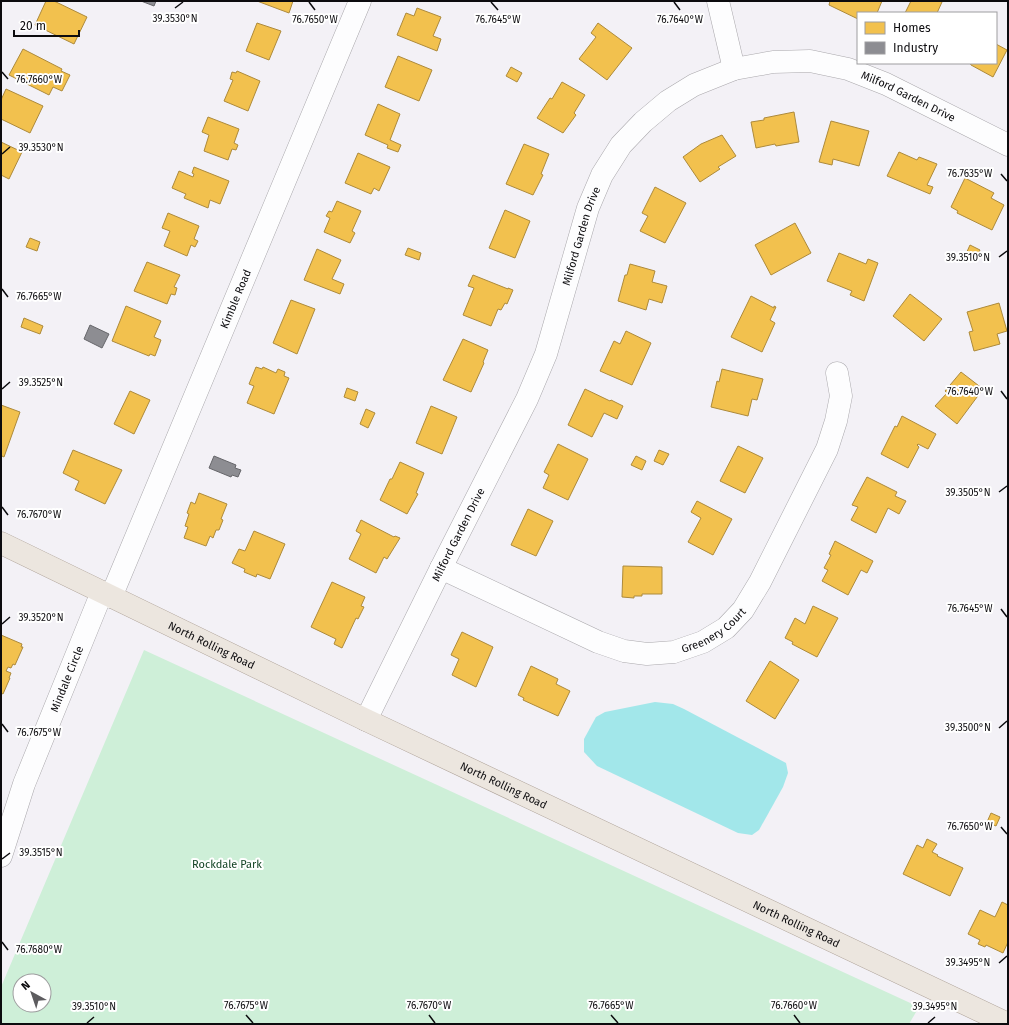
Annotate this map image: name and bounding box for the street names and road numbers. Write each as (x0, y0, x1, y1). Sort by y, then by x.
street label: Milford Garden Drive (859, 68, 958, 124)
street label: Milford Garden Drive (560, 185, 603, 287)
street label: Kimble Road (217, 267, 254, 331)
street label: Milford Garden Drive (429, 486, 487, 583)
street label: Greenery Court (680, 605, 748, 655)
street label: North Rolling Road (166, 619, 257, 672)
street label: Mindale Circle (47, 644, 86, 714)
street label: North Rolling Road (458, 759, 549, 811)
street label: North Rolling Road (751, 898, 842, 950)

